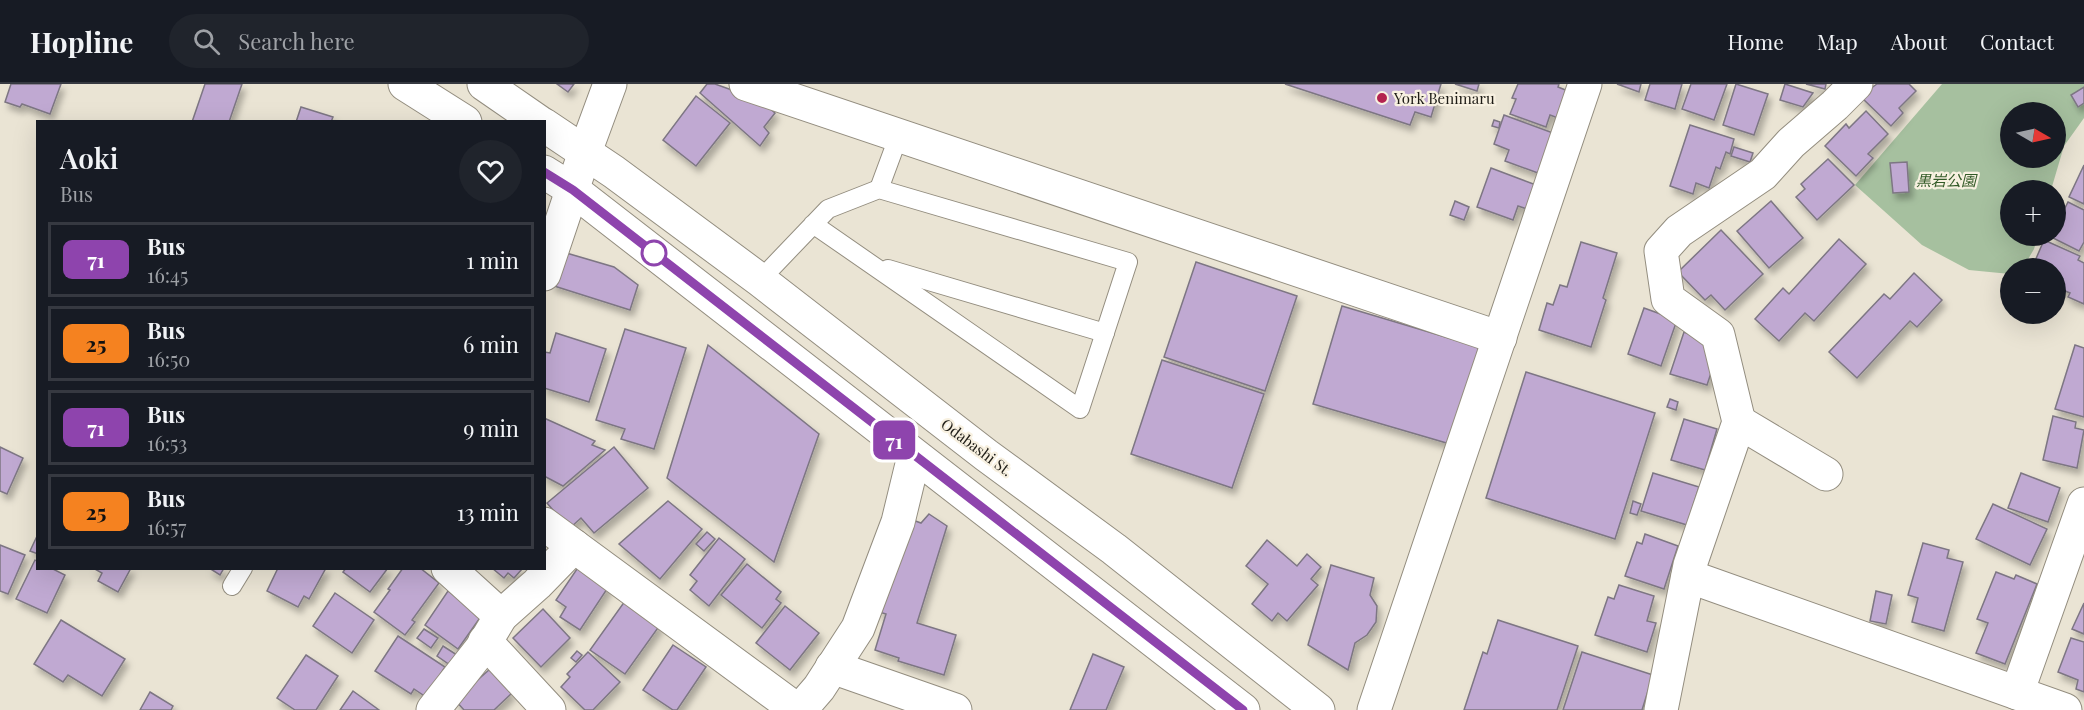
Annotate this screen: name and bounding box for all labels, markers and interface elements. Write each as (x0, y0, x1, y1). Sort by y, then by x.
search box (169, 14, 589, 68)
text: Hopline (30, 23, 133, 60)
icon: search (190, 25, 223, 58)
text: Search here (238, 26, 355, 56)
text: Home (1728, 27, 1784, 55)
text: Map (1817, 27, 1858, 55)
text: About (1891, 27, 1947, 55)
text: Contact (1980, 27, 2054, 55)
place label: York Benimaru (1393, 88, 1495, 108)
marker: York Benimaru (1375, 91, 1389, 105)
north arrow (2000, 102, 2066, 168)
map controls (2000, 102, 2066, 324)
text: Aoki (60, 139, 118, 176)
button: heart (459, 140, 522, 203)
park label: 黒岩公園 (1916, 170, 1978, 190)
text: Bus (60, 180, 93, 207)
button: + (2000, 180, 2066, 246)
text: Bus (147, 231, 185, 261)
unlabelled marker (641, 240, 667, 266)
text: 71 (87, 245, 105, 273)
text: 1 min (466, 245, 519, 275)
button: − (2000, 258, 2066, 324)
text: 16:45 (147, 261, 188, 288)
text: Bus (147, 315, 185, 345)
text: 25 (86, 329, 106, 357)
text: 6 min (463, 329, 519, 359)
text: 16:50 (147, 345, 190, 372)
text: Bus (147, 399, 185, 429)
text: 71 (87, 413, 105, 441)
text: 9 min (463, 413, 519, 443)
street label: Odabashi St. (937, 414, 1017, 480)
line badge: 71 (867, 420, 921, 460)
text: 71 (885, 426, 903, 454)
text: 16:53 (147, 429, 187, 456)
text: Bus (147, 483, 185, 513)
text: 25 (86, 497, 106, 525)
text: 13 min (457, 497, 519, 527)
text: 16:57 (147, 513, 186, 540)

